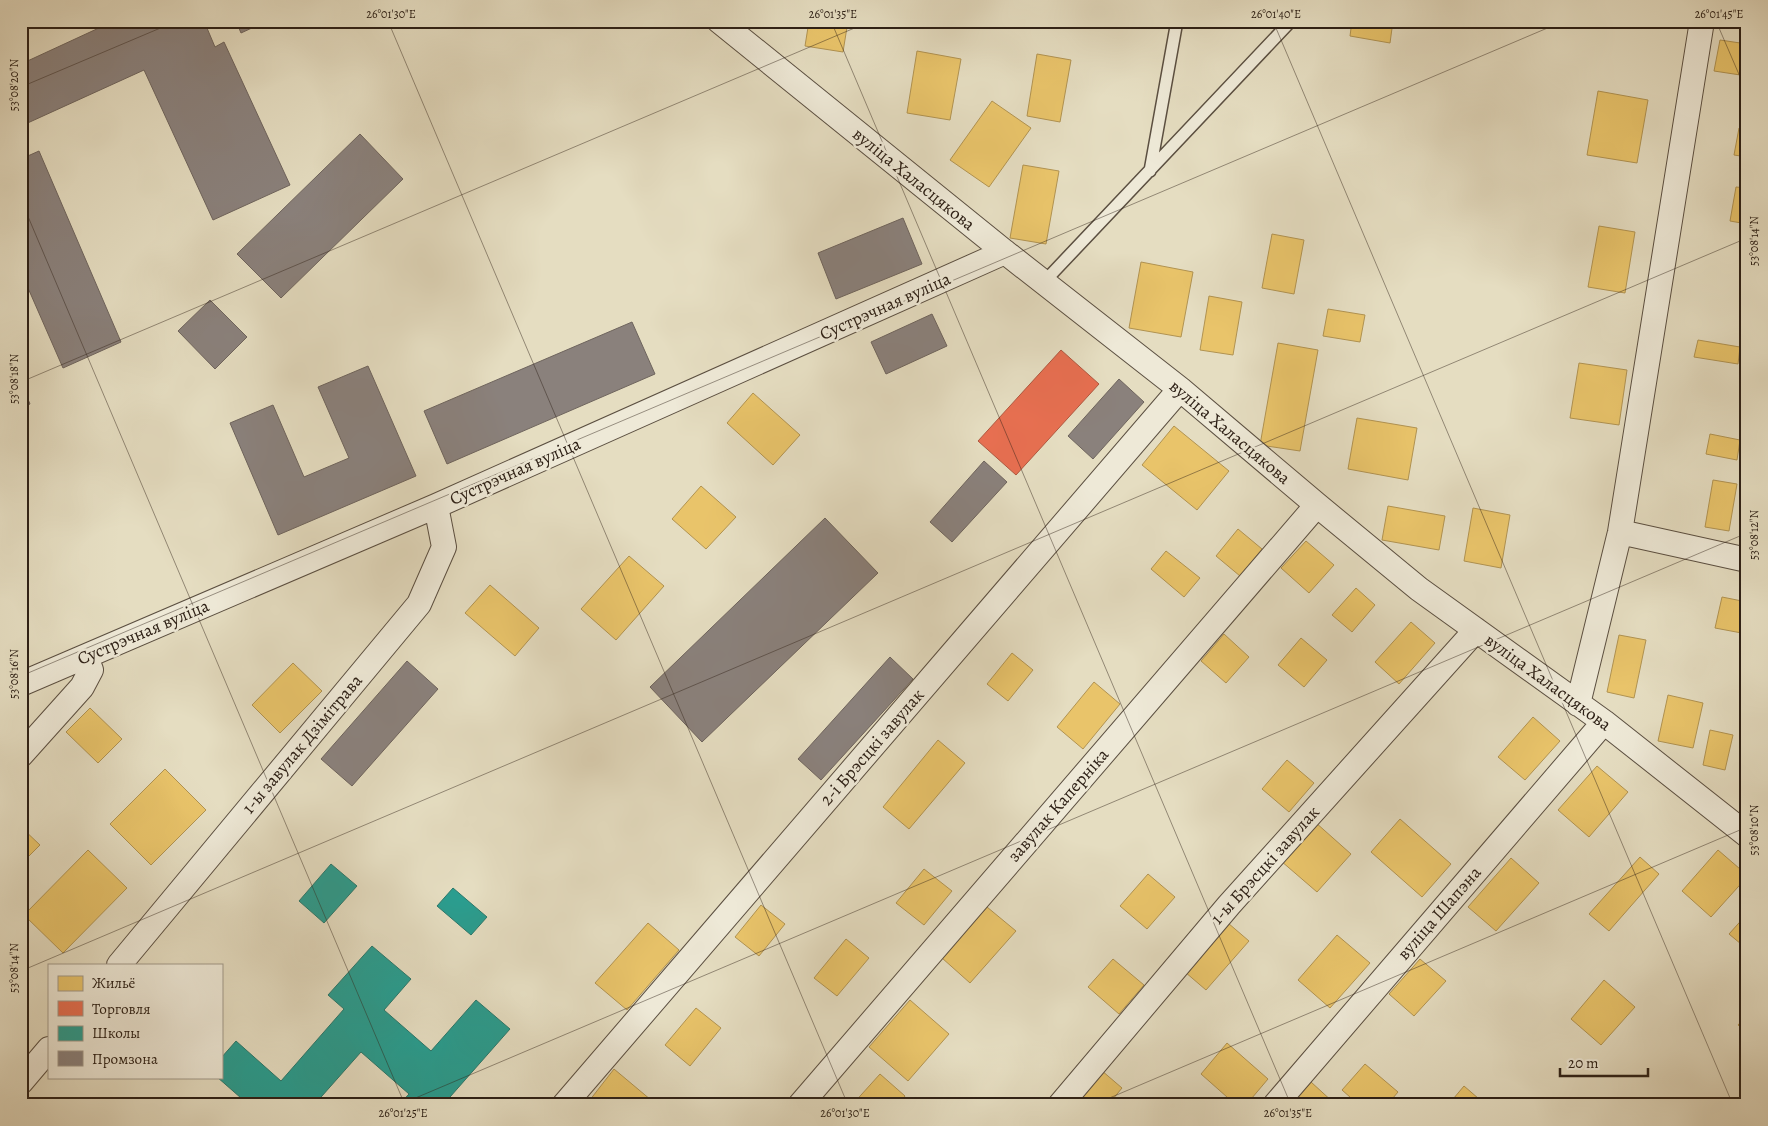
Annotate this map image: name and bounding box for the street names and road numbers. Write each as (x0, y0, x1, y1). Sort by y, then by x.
street label: вуліца Халасцякова (848, 122, 981, 236)
street label: Сустрэчная вуліца (816, 266, 955, 346)
street label: вуліца Халасцякова (1164, 374, 1296, 490)
street label: Сустрэчная вуліца (446, 431, 585, 511)
street label: Сустрэчная вуліца (73, 593, 213, 671)
street label: вуліца Халасцякова (1480, 628, 1617, 737)
street label: 1-ы завулак Дзімітрава (236, 669, 368, 819)
street label: 2-і Брэсцкі завулак (815, 683, 929, 811)
street label: завулак Каперніка (1002, 743, 1114, 867)
street label: 1-ы Брэсцкі завулак (1205, 800, 1325, 930)
street label: вуліца Шапэна (1392, 860, 1487, 965)

